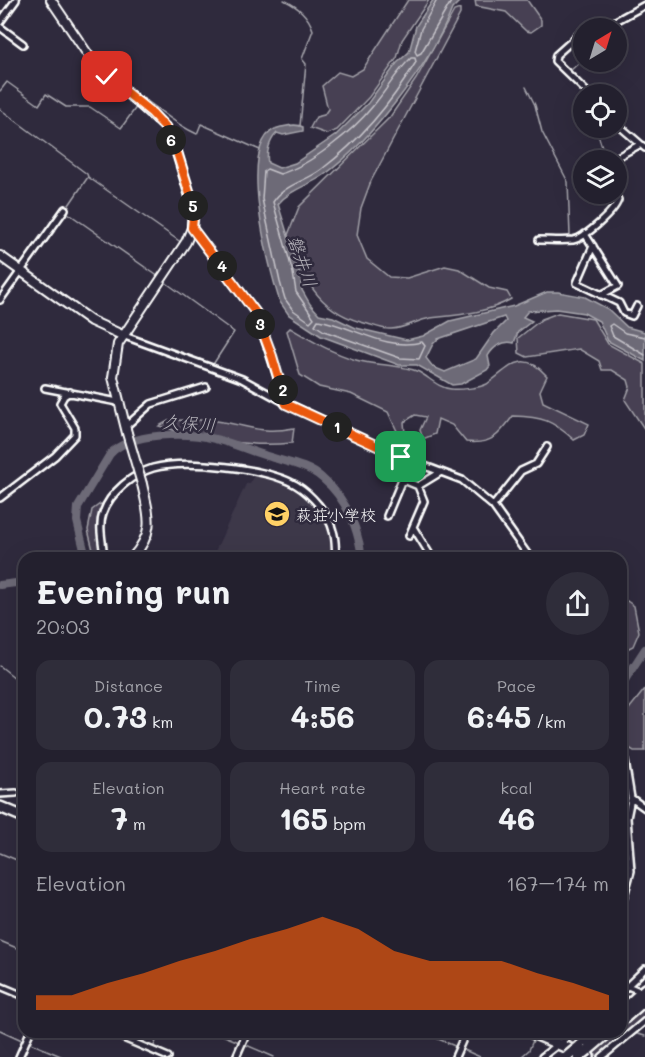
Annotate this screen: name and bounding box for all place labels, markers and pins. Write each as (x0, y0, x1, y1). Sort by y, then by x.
pin (81, 51, 132, 102)
pin: 6 (156, 125, 186, 155)
pin: 5 (178, 191, 208, 221)
pin: 4 (207, 251, 237, 281)
pin: 3 (245, 309, 275, 339)
pin: 2 (268, 375, 298, 405)
pin: 1 (322, 412, 352, 442)
pin (375, 431, 426, 482)
school or university icon: 萩荘小学校 (262, 499, 292, 529)
place label: 萩荘小学校 (296, 504, 376, 525)

